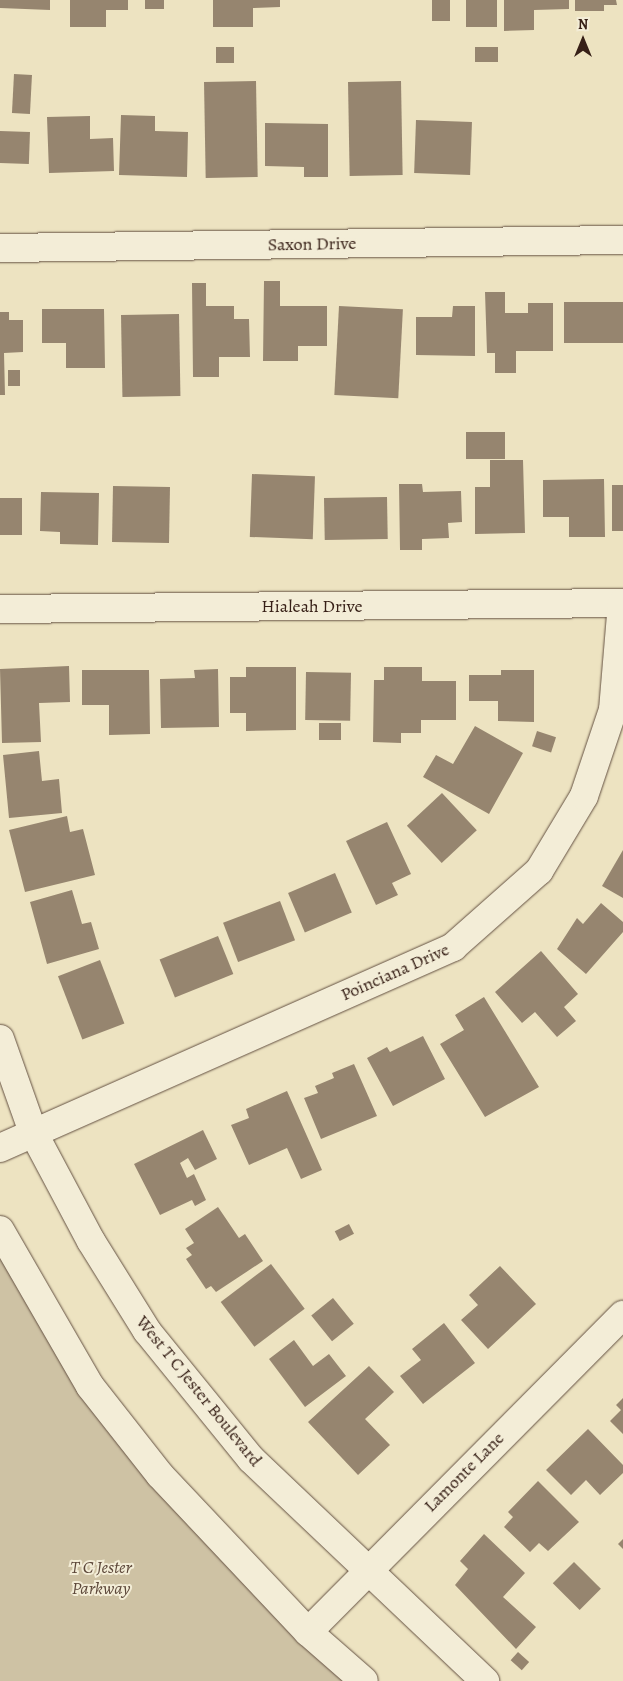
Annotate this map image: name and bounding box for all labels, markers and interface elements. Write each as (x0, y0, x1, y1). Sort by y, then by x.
north arrow (558, 15, 608, 65)
text: N (578, 15, 588, 34)
street label: Saxon Drive (268, 232, 356, 256)
street label: Hialeah Drive (261, 595, 363, 617)
street label: Poinciana Drive (337, 938, 453, 1006)
street label: West T C Jester Boulevard (132, 1311, 266, 1471)
street label: Lamonte Lane (419, 1427, 509, 1517)
park label: T C Jester Parkway (70, 1557, 132, 1600)

